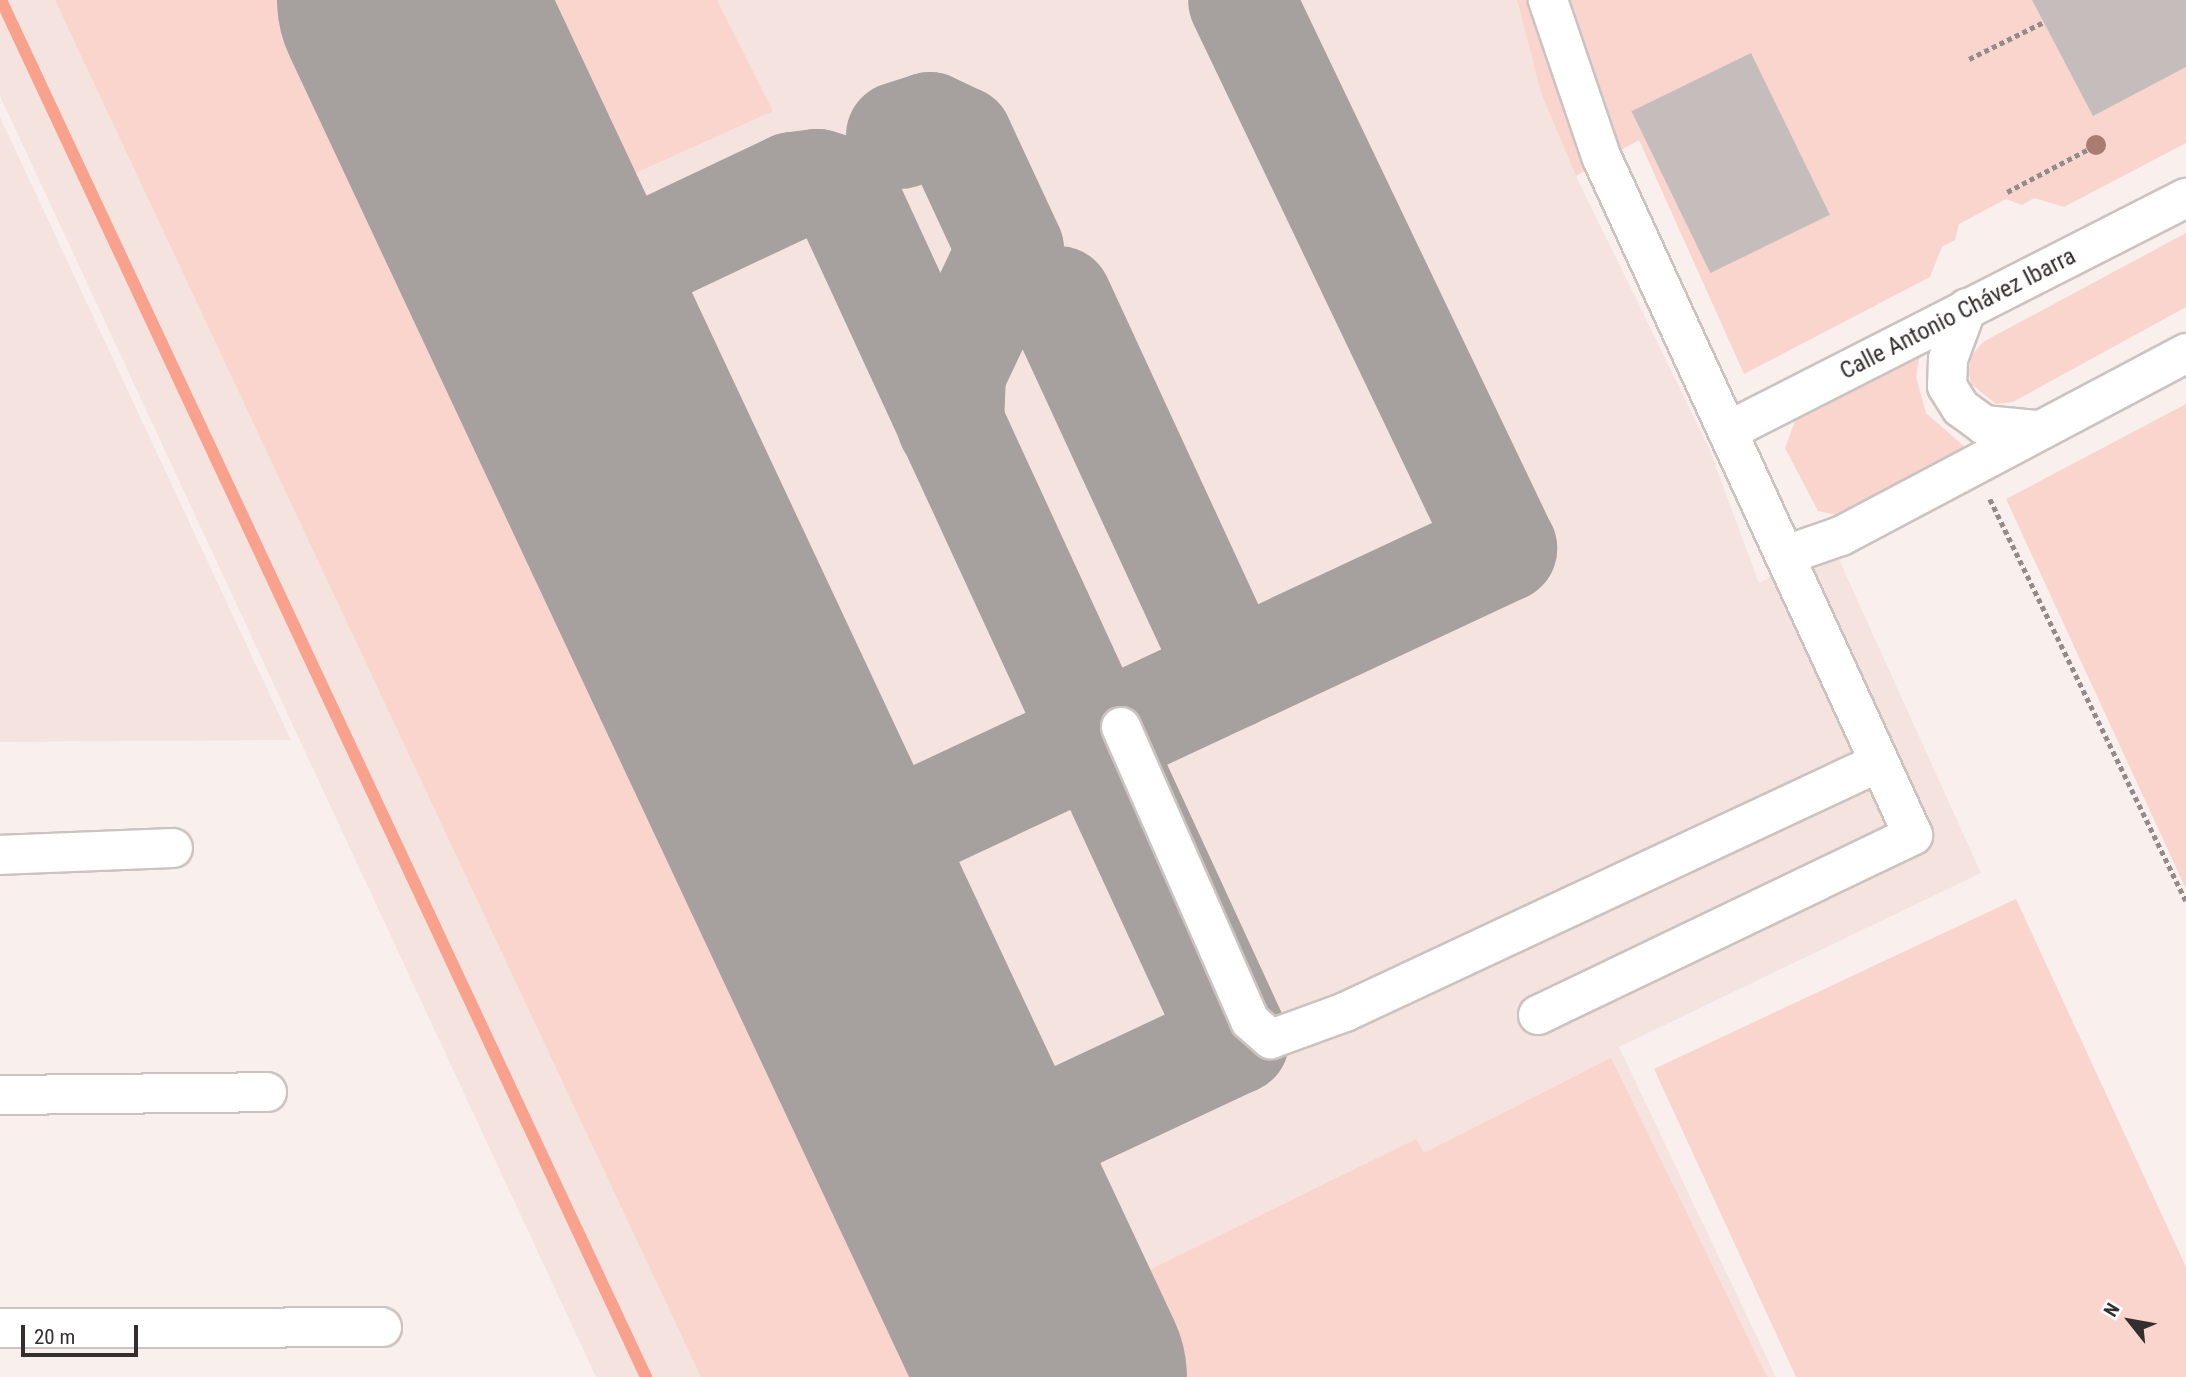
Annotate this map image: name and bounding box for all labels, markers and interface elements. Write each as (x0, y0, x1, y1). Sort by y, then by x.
street label: Calle Antonio Chávez Ibarra (1835, 242, 2081, 386)
north arrow (2095, 1286, 2165, 1356)
text: N (2099, 1299, 2124, 1321)
scale bar (24, 1310, 142, 1354)
text: 20 m (34, 1325, 75, 1349)

